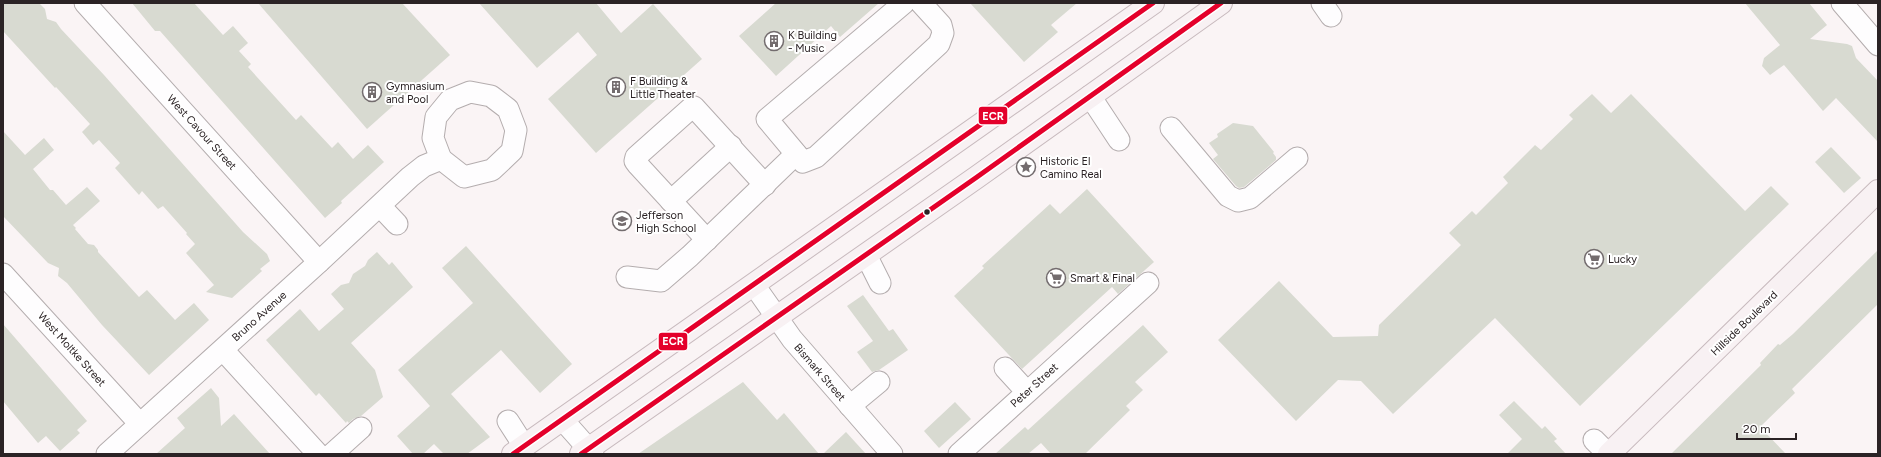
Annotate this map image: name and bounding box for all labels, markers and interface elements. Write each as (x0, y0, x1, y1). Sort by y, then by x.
place label: K Building - Music (788, 29, 837, 55)
building icon: K Building - Music (763, 30, 785, 52)
place label: F Building & Little Theater (630, 75, 696, 101)
building icon: F Building & Little Theater (605, 76, 627, 98)
place label: Gymnasium and Pool (386, 80, 444, 106)
building icon: Gymnasium and Pool (361, 81, 383, 103)
street label: West Cavour Street (164, 92, 239, 173)
line badge: ECR (978, 106, 1008, 125)
text: ECR (982, 110, 1004, 123)
place label: Historic El Camino Real (1040, 155, 1102, 181)
place icon: Historic El Camino Real (1015, 156, 1037, 178)
unlabelled marker (922, 207, 932, 217)
place label: Jefferson High School (636, 209, 696, 235)
school or university icon: Jefferson High School (611, 210, 633, 232)
supermarket icon: Lucky (1583, 248, 1605, 270)
place label: Lucky (1608, 253, 1637, 266)
supermarket icon: Smart & Final (1045, 267, 1067, 289)
place label: Smart & Final (1070, 272, 1135, 285)
street label: Bruno Avenue (229, 288, 289, 344)
street label: Hillside Boulevard (1708, 288, 1780, 358)
street label: West Moltke Street (35, 310, 108, 389)
line badge: ECR (658, 332, 688, 351)
text: ECR (662, 335, 684, 348)
street label: Bismark Street (791, 341, 848, 404)
street label: Peter Street (1008, 361, 1061, 410)
scale bar (1737, 415, 1796, 441)
text: 20 m (1743, 422, 1771, 436)

